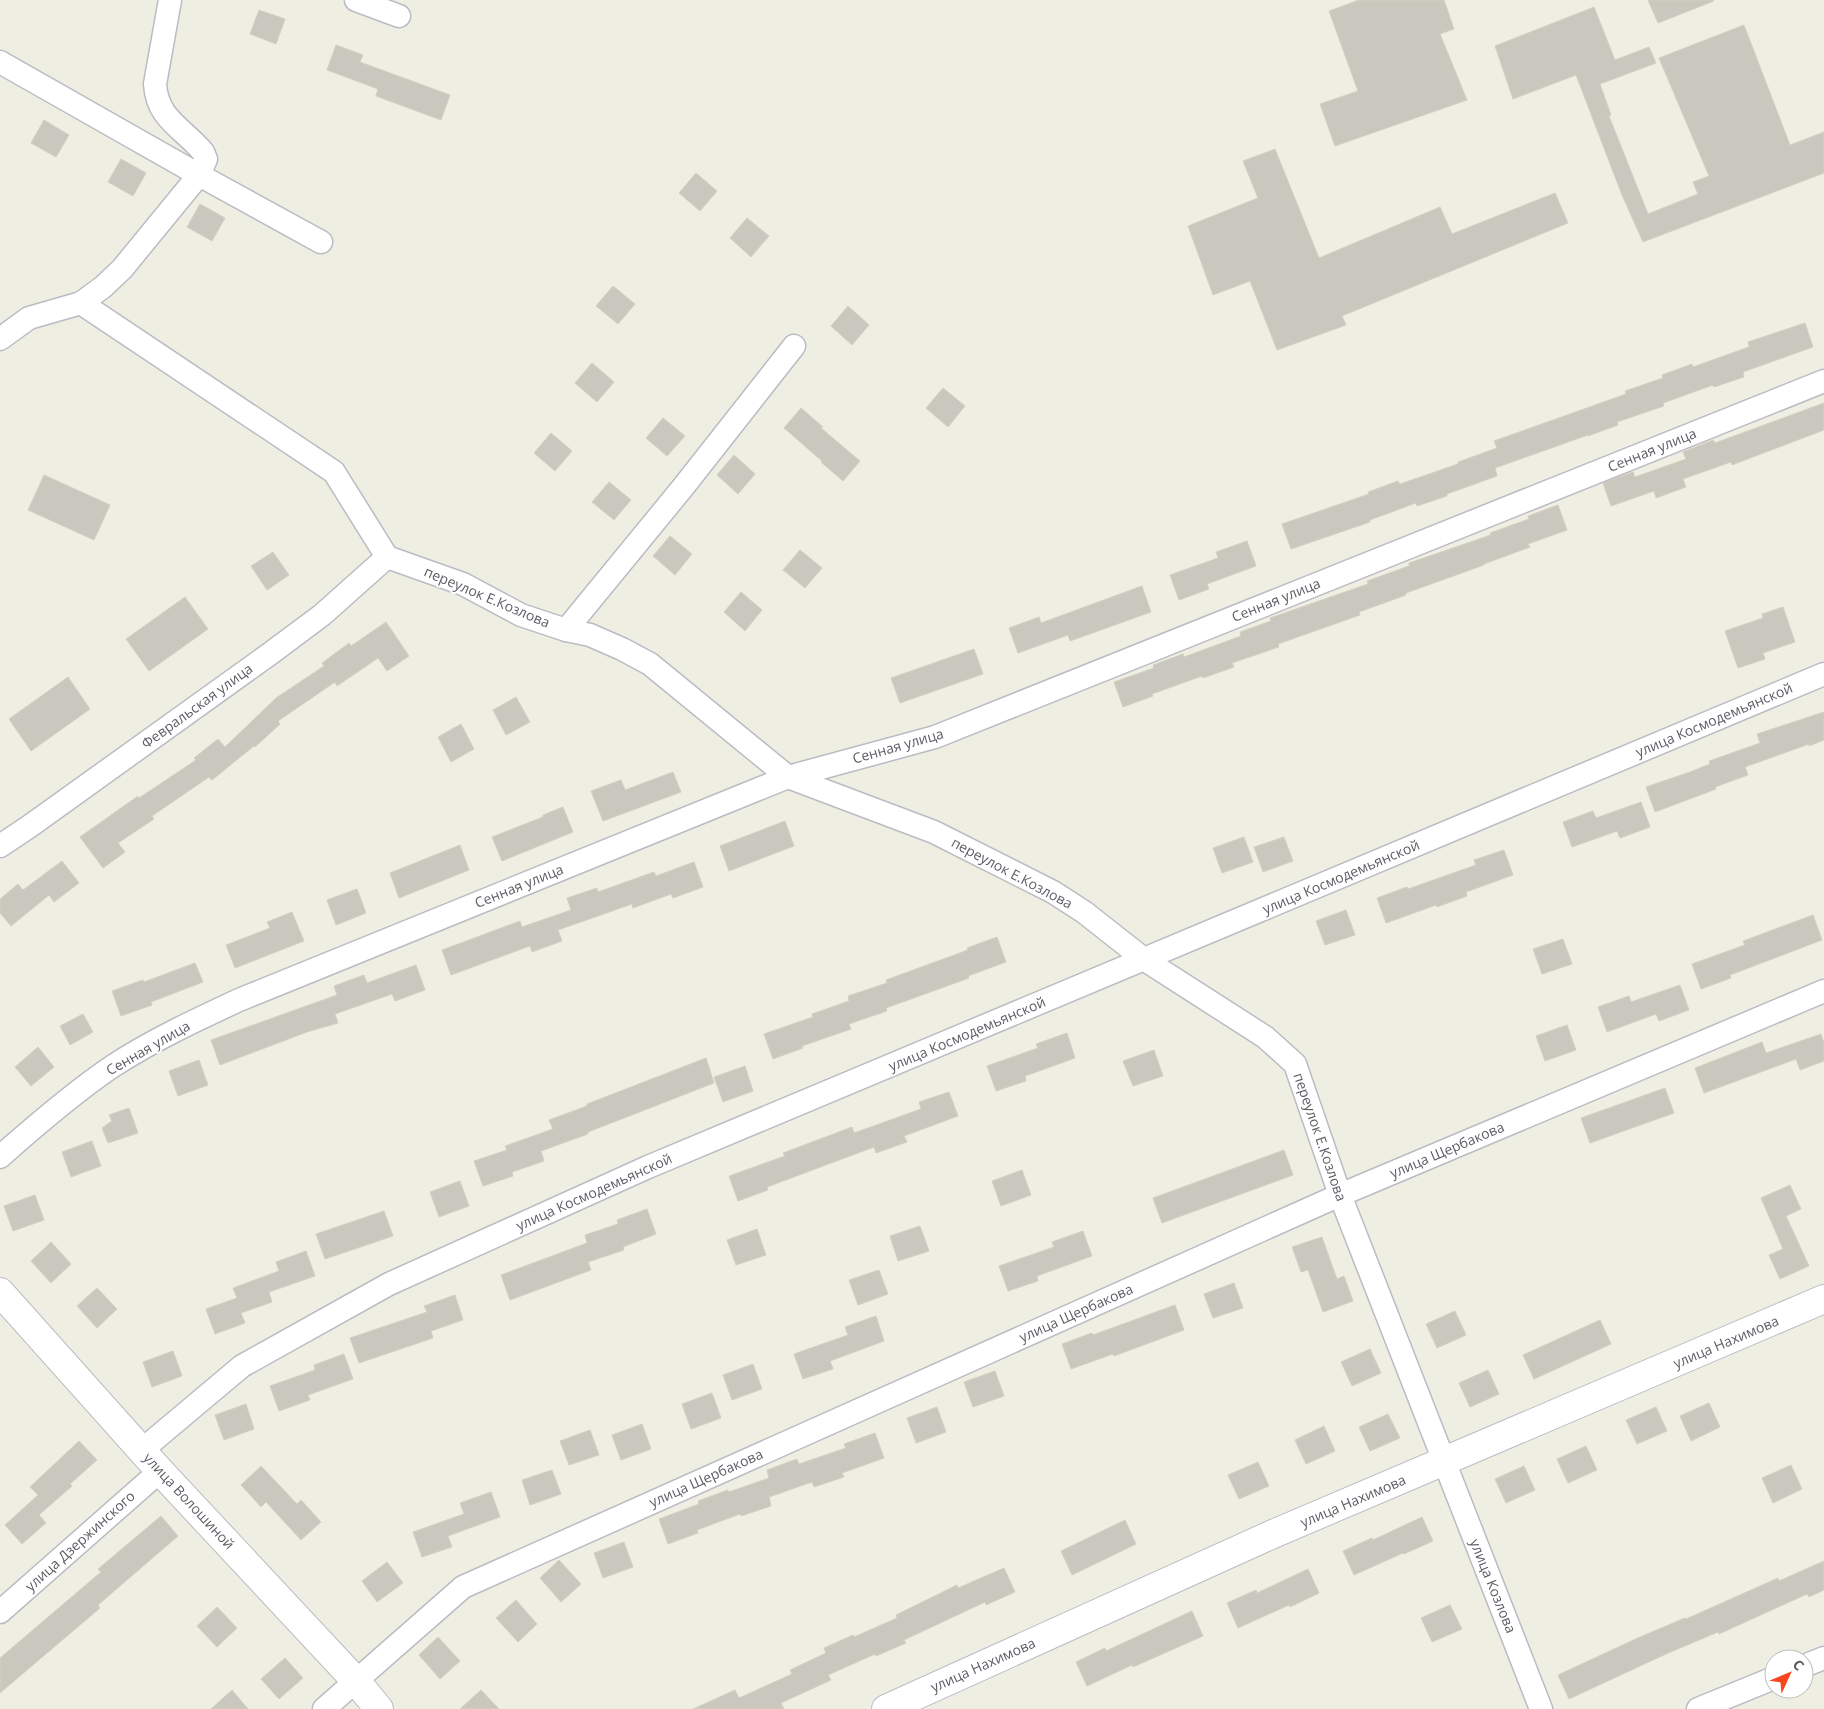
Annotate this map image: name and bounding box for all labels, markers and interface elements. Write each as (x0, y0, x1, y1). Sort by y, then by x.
street label: Сенная улица (1605, 423, 1699, 476)
street label: переулок Е.Козлова (421, 561, 553, 632)
street label: Сенная улица (1229, 573, 1323, 626)
street label: Февральская улица (137, 659, 256, 752)
street label: улица Космодемьянской (1632, 678, 1795, 761)
street label: Сенная улица (850, 723, 946, 768)
street label: переулок Е.Козлова (948, 833, 1076, 913)
street label: улица Космодемьянской (1259, 835, 1422, 918)
street label: Сенная улица (472, 859, 566, 912)
street label: улица Космодемьянской (885, 992, 1048, 1075)
street label: Сенная улица (102, 1016, 193, 1079)
street label: переулок Е.Козлова (1290, 1070, 1351, 1204)
street label: улица Щербакова (1387, 1117, 1507, 1182)
street label: улица Космодемьянской (513, 1149, 675, 1235)
street label: улица Щербакова (1016, 1279, 1136, 1346)
street label: улица Нахимова (1670, 1311, 1782, 1372)
street label: улица Щербакова (646, 1444, 766, 1511)
street label: улица Волошиной (140, 1448, 239, 1553)
street label: улица Нахимова (1297, 1470, 1409, 1531)
street label: улица Дзержинского (21, 1486, 139, 1595)
street label: улица Козлова (1466, 1536, 1521, 1636)
street label: улица Нахимова (927, 1633, 1038, 1696)
north arrow (1764, 1649, 1814, 1699)
text: С (1789, 1655, 1809, 1674)

